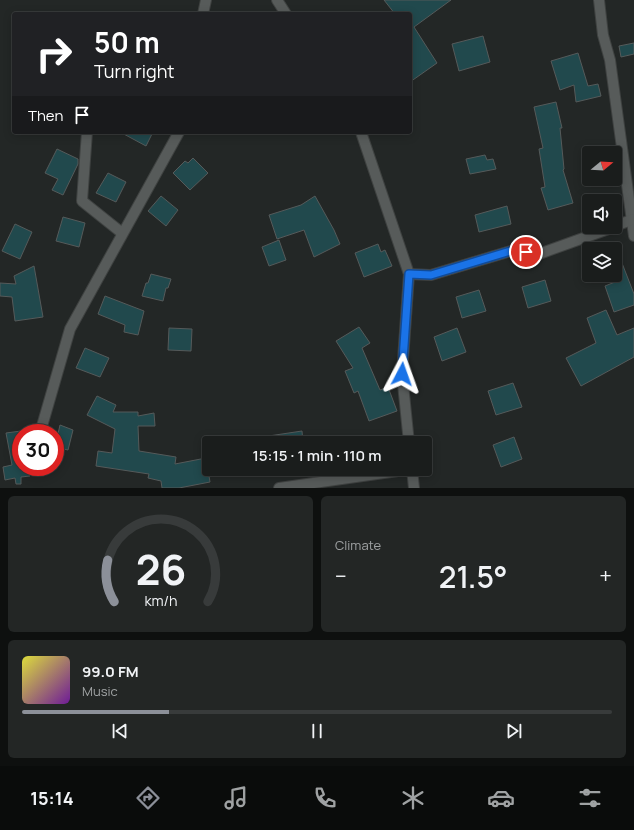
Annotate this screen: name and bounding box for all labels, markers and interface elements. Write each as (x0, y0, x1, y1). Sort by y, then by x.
text: 50 m (94, 23, 160, 61)
icon: right (28, 28, 80, 80)
text: Turn right (94, 59, 175, 83)
icon: arrive (71, 104, 93, 126)
text: Then (28, 105, 63, 126)
north arrow (582, 146, 622, 186)
map controls (582, 146, 622, 282)
button: sound (582, 194, 622, 234)
pin (509, 235, 543, 269)
icon: arrive (515, 241, 537, 263)
button: layers (582, 242, 622, 282)
position arrow (381, 353, 423, 395)
speed limit sign: 30 (12, 424, 64, 476)
text: 15:15 · 1 min · 110 m (253, 445, 381, 466)
text: Climate (335, 536, 381, 554)
text: 26 (135, 541, 186, 597)
text: 21.5° (439, 556, 507, 597)
text: − (335, 561, 347, 591)
text: + (599, 561, 612, 591)
text: km/h (144, 591, 177, 610)
text: 99.0 FM (82, 661, 139, 682)
text: Music (82, 682, 118, 700)
icon: previous (109, 720, 131, 742)
icon: pause (306, 720, 328, 742)
icon: next (503, 720, 525, 742)
icon: directions (134, 784, 162, 812)
icon: music (222, 784, 250, 812)
icon: phone (311, 784, 339, 812)
icon: climate (399, 784, 427, 812)
icon: car (487, 784, 515, 812)
icon: filters (576, 784, 604, 812)
text: 15:14 (30, 786, 74, 810)

